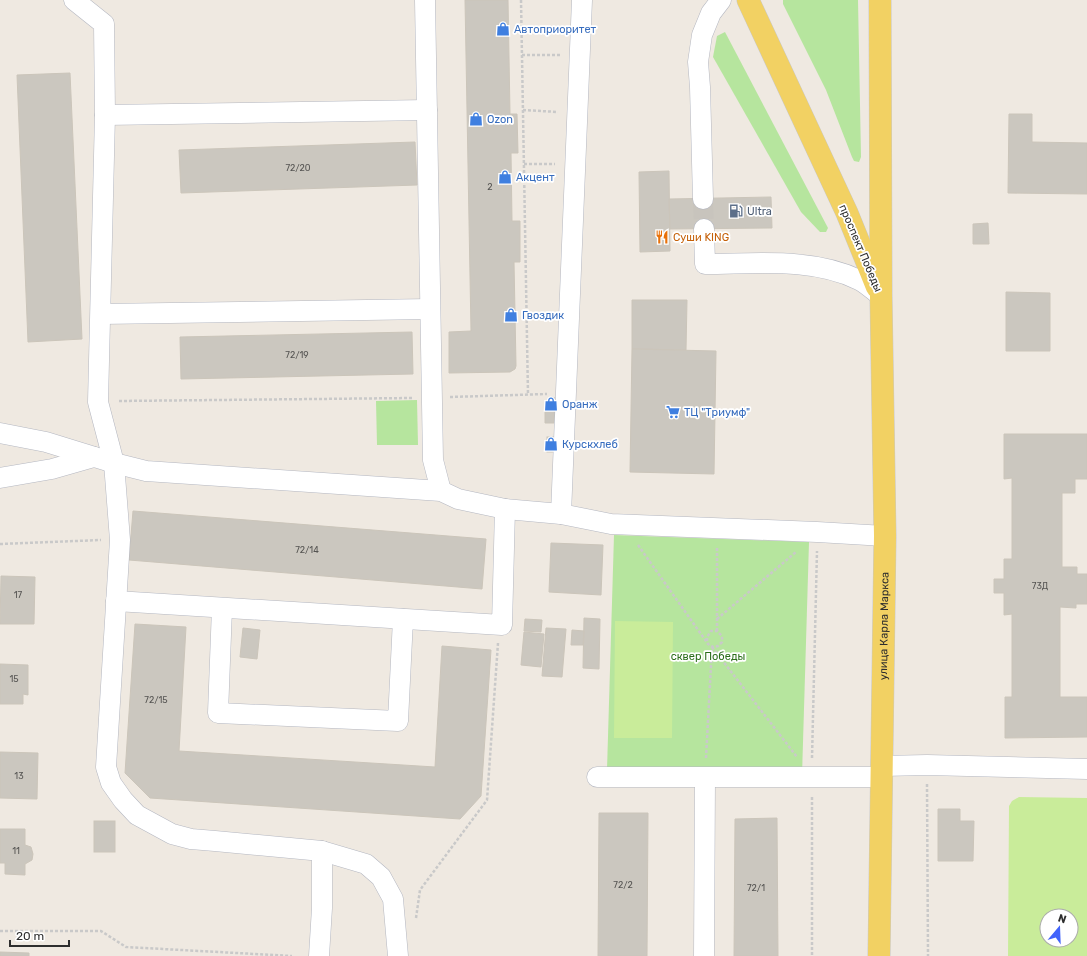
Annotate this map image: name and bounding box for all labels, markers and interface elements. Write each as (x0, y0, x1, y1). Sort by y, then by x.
shop icon: Автоприоритет (495, 21, 511, 37)
place label: Автоприоритет (514, 23, 597, 36)
shop icon: Ozon (468, 111, 484, 127)
place label: Ozon (487, 113, 513, 126)
house number: 72/20 (285, 163, 311, 173)
shop icon: Акцент (497, 169, 513, 185)
place label: Акцент (516, 171, 555, 184)
house number: 2 (487, 182, 493, 192)
fuel station icon: Ultra (728, 203, 744, 219)
street label: проспект Победы (836, 203, 885, 294)
place label: Ultra (747, 205, 772, 218)
restaurant icon: Суши KING (654, 229, 670, 245)
place label: Суши KING (673, 231, 729, 244)
shop icon: Гвоздик (503, 307, 519, 323)
place label: Гвоздик (522, 309, 564, 322)
house number: 72/19 (285, 350, 309, 360)
shop icon: Оранж (543, 396, 559, 412)
place label: Оранж (562, 398, 598, 411)
supermarket icon: ТЦ "Триумф" (665, 404, 681, 420)
place label: ТЦ "Триумф" (684, 406, 750, 419)
shop icon: Курскхлеб (543, 436, 559, 452)
place label: Курскхлеб (562, 438, 618, 451)
house number: 72/14 (295, 545, 319, 555)
street label: улица Карла Маркса (877, 572, 891, 680)
house number: 73Д (1032, 581, 1049, 591)
house number: 17 (14, 590, 23, 600)
park label: сквер Победы (671, 650, 745, 663)
house number: 15 (9, 674, 19, 684)
house number: 72/15 (144, 695, 168, 705)
house number: 13 (14, 771, 24, 781)
house number: 11 (12, 846, 20, 856)
house number: 72/2 (613, 880, 633, 890)
house number: 72/1 (747, 883, 765, 893)
north arrow (1039, 908, 1079, 948)
text: N (1056, 912, 1068, 926)
scale bar (10, 922, 69, 948)
text: 20 m (16, 929, 44, 943)

